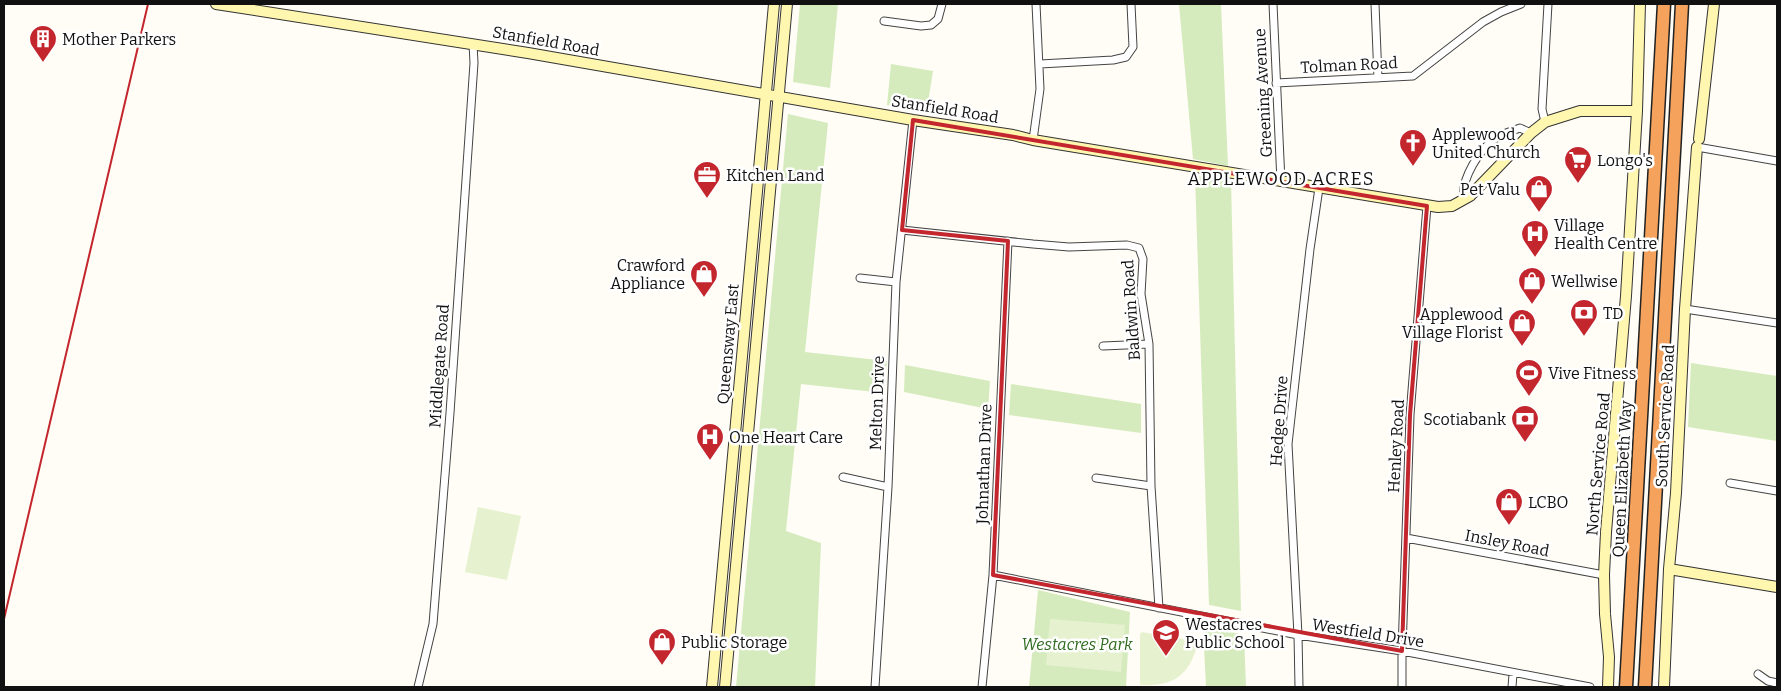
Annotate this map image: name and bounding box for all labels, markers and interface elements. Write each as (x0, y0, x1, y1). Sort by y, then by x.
street label: Stanfield Road (491, 22, 601, 60)
building icon: Mother Parkers (28, 24, 58, 63)
street label: Greening Avenue (1250, 28, 1276, 158)
place label: Mother Parkers (62, 30, 176, 49)
street label: Tolman Road (1300, 53, 1399, 77)
street label: Stanfield Road (890, 91, 1000, 127)
place label: Applewood United Church (1432, 125, 1540, 162)
church icon: Applewood United Church (1398, 128, 1428, 167)
supermarket icon: Longo's (1563, 145, 1593, 184)
place label: Longo's (1597, 151, 1653, 170)
office icon: Kitchen Land (692, 160, 722, 199)
place label: Kitchen Land (726, 166, 825, 185)
district label: APPLEWOOD ACRES (1187, 168, 1375, 190)
shop icon: Pet Valu (1524, 174, 1554, 213)
place label: Pet Valu (1460, 180, 1520, 199)
place label: Village Health Centre (1554, 216, 1657, 253)
hospital icon: Village Health Centre (1520, 219, 1550, 258)
place label: Crawford Appliance (610, 256, 686, 293)
street label: Baldwin Road (1118, 258, 1144, 361)
shop icon: Crawford Appliance (689, 259, 719, 298)
shop icon: Wellwise (1517, 266, 1547, 305)
place label: Wellwise (1551, 272, 1618, 291)
street label: Queensway East (713, 283, 743, 405)
bank icon: TD (1569, 298, 1599, 337)
street label: Middlegate Road (425, 303, 453, 429)
place label: TD (1603, 304, 1624, 323)
place label: Applewood Village Florist (1402, 305, 1504, 342)
shop icon: Applewood Village Florist (1507, 308, 1537, 347)
street label: South Service Road (1652, 344, 1678, 488)
street label: Melton Drive (866, 355, 888, 451)
sports icon: Vive Fitness (1514, 358, 1544, 397)
place label: Vive Fitness (1548, 364, 1636, 383)
street label: Hedge Drive (1266, 375, 1292, 467)
street label: North Service Road (1582, 391, 1614, 536)
street label: Henley Road (1384, 398, 1408, 493)
street label: Queen Elizabeth Way (1608, 400, 1636, 558)
street label: Johnathan Drive (972, 404, 996, 525)
bank icon: Scotiabank (1510, 404, 1540, 443)
place label: Scotiabank (1423, 410, 1506, 429)
hospital icon: One Heart Care (695, 422, 725, 461)
place label: One Heart Care (729, 428, 843, 447)
shop icon: LCBO (1494, 487, 1524, 526)
place label: LCBO (1528, 493, 1569, 512)
street label: Insley Road (1463, 525, 1551, 561)
place label: Westacres Public School (1185, 615, 1285, 652)
street label: Westfield Drive (1311, 615, 1425, 651)
school or university icon: Westacres Public School (1151, 618, 1181, 657)
shop icon: Public Storage (647, 627, 677, 666)
place label: Public Storage (681, 633, 787, 652)
park label: Westacres Park (1021, 635, 1133, 654)

